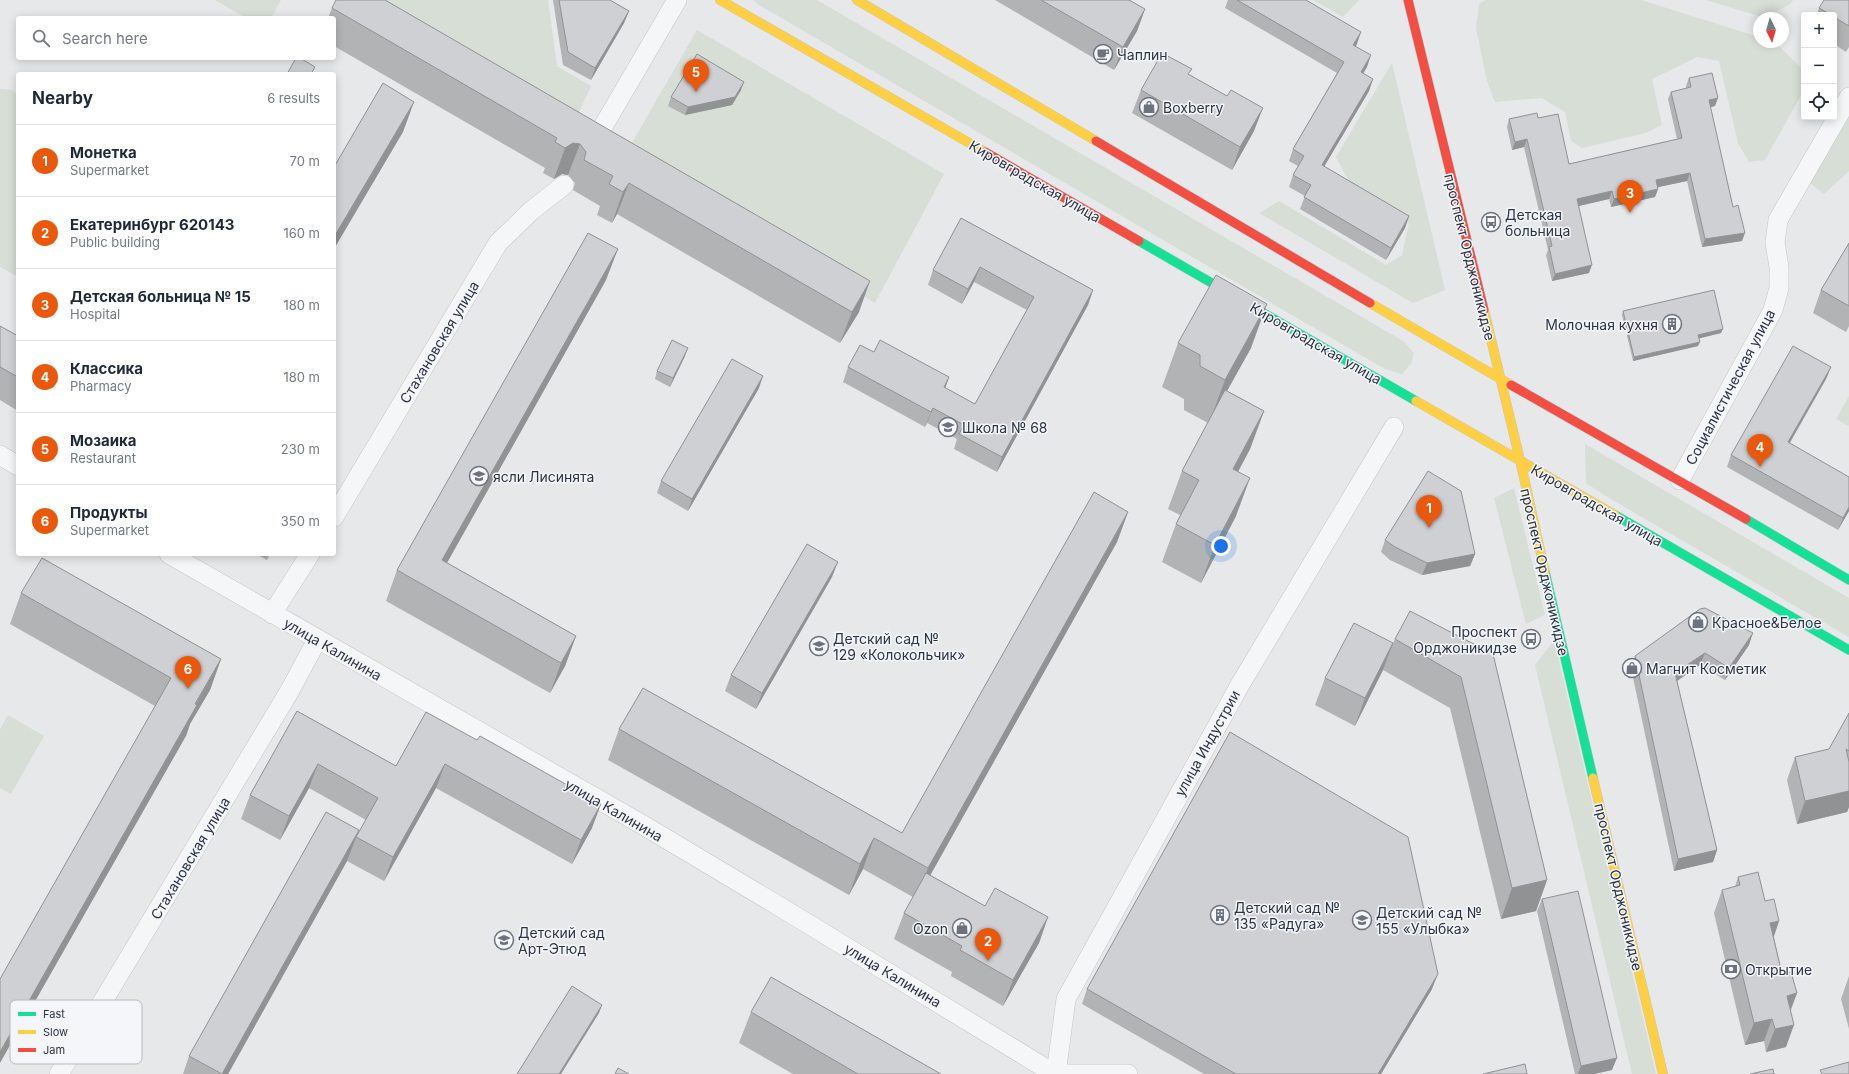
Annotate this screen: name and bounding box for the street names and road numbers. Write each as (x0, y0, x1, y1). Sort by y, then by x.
street label: Кировградская улица (966, 136, 1104, 226)
street label: проспект Орджоникидзе (1441, 172, 1499, 342)
street label: Стахановская улица (396, 278, 482, 406)
street label: Кировградская улица (1247, 298, 1385, 388)
street label: Социалистическая улица (1682, 306, 1778, 468)
street label: Кировградская улица (1528, 460, 1666, 550)
street label: проспект Орджоникидзе (1517, 487, 1573, 657)
street label: улица Калинина (281, 614, 385, 684)
street label: улица Индустрии (1171, 687, 1243, 799)
street label: улица Калинина (562, 775, 666, 845)
street label: Стахановская улица (147, 794, 233, 922)
street label: проспект Орджоникидзе (1591, 802, 1647, 972)
street label: улица Калинина (841, 939, 945, 1011)

